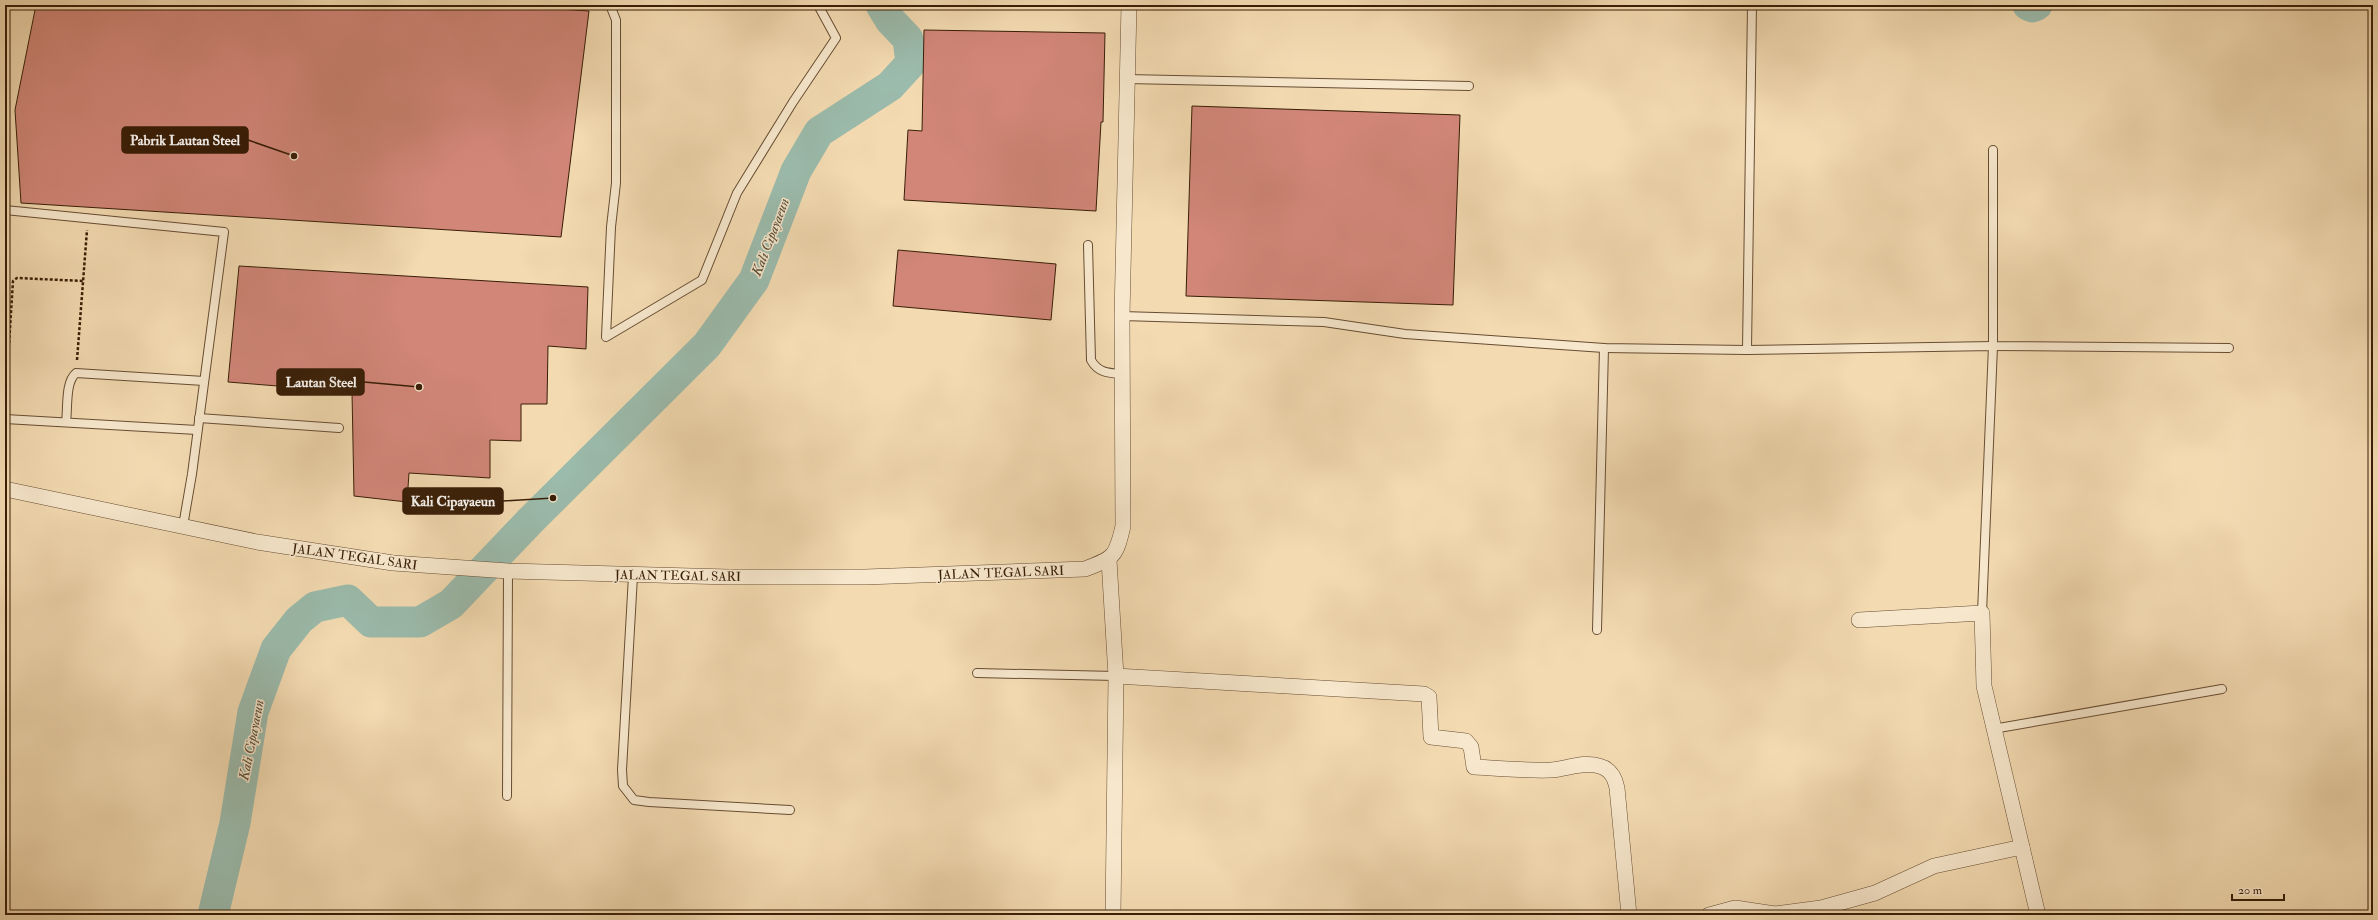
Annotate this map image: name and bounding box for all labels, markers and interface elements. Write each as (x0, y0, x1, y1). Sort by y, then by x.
callout: Pabrik Lautan Steel (122, 127, 248, 153)
text: Pabrik Lautan Steel (130, 132, 241, 149)
water label: Kali Cipayaeun (748, 196, 793, 279)
callout: Lautan Steel (277, 369, 364, 395)
text: Lautan Steel (285, 374, 357, 391)
callout: Kali Cipayaeun (403, 488, 503, 514)
text: Kali Cipayaeun (411, 493, 496, 511)
street label: JALAN TEGAL SARI (290, 540, 418, 574)
street label: JALAN TEGAL SARI (937, 563, 1064, 583)
street label: JALAN TEGAL SARI (614, 567, 741, 585)
water label: Kali Cipayaeun (235, 698, 268, 783)
scale bar (2232, 876, 2284, 902)
text: 20 m (2238, 883, 2263, 898)

